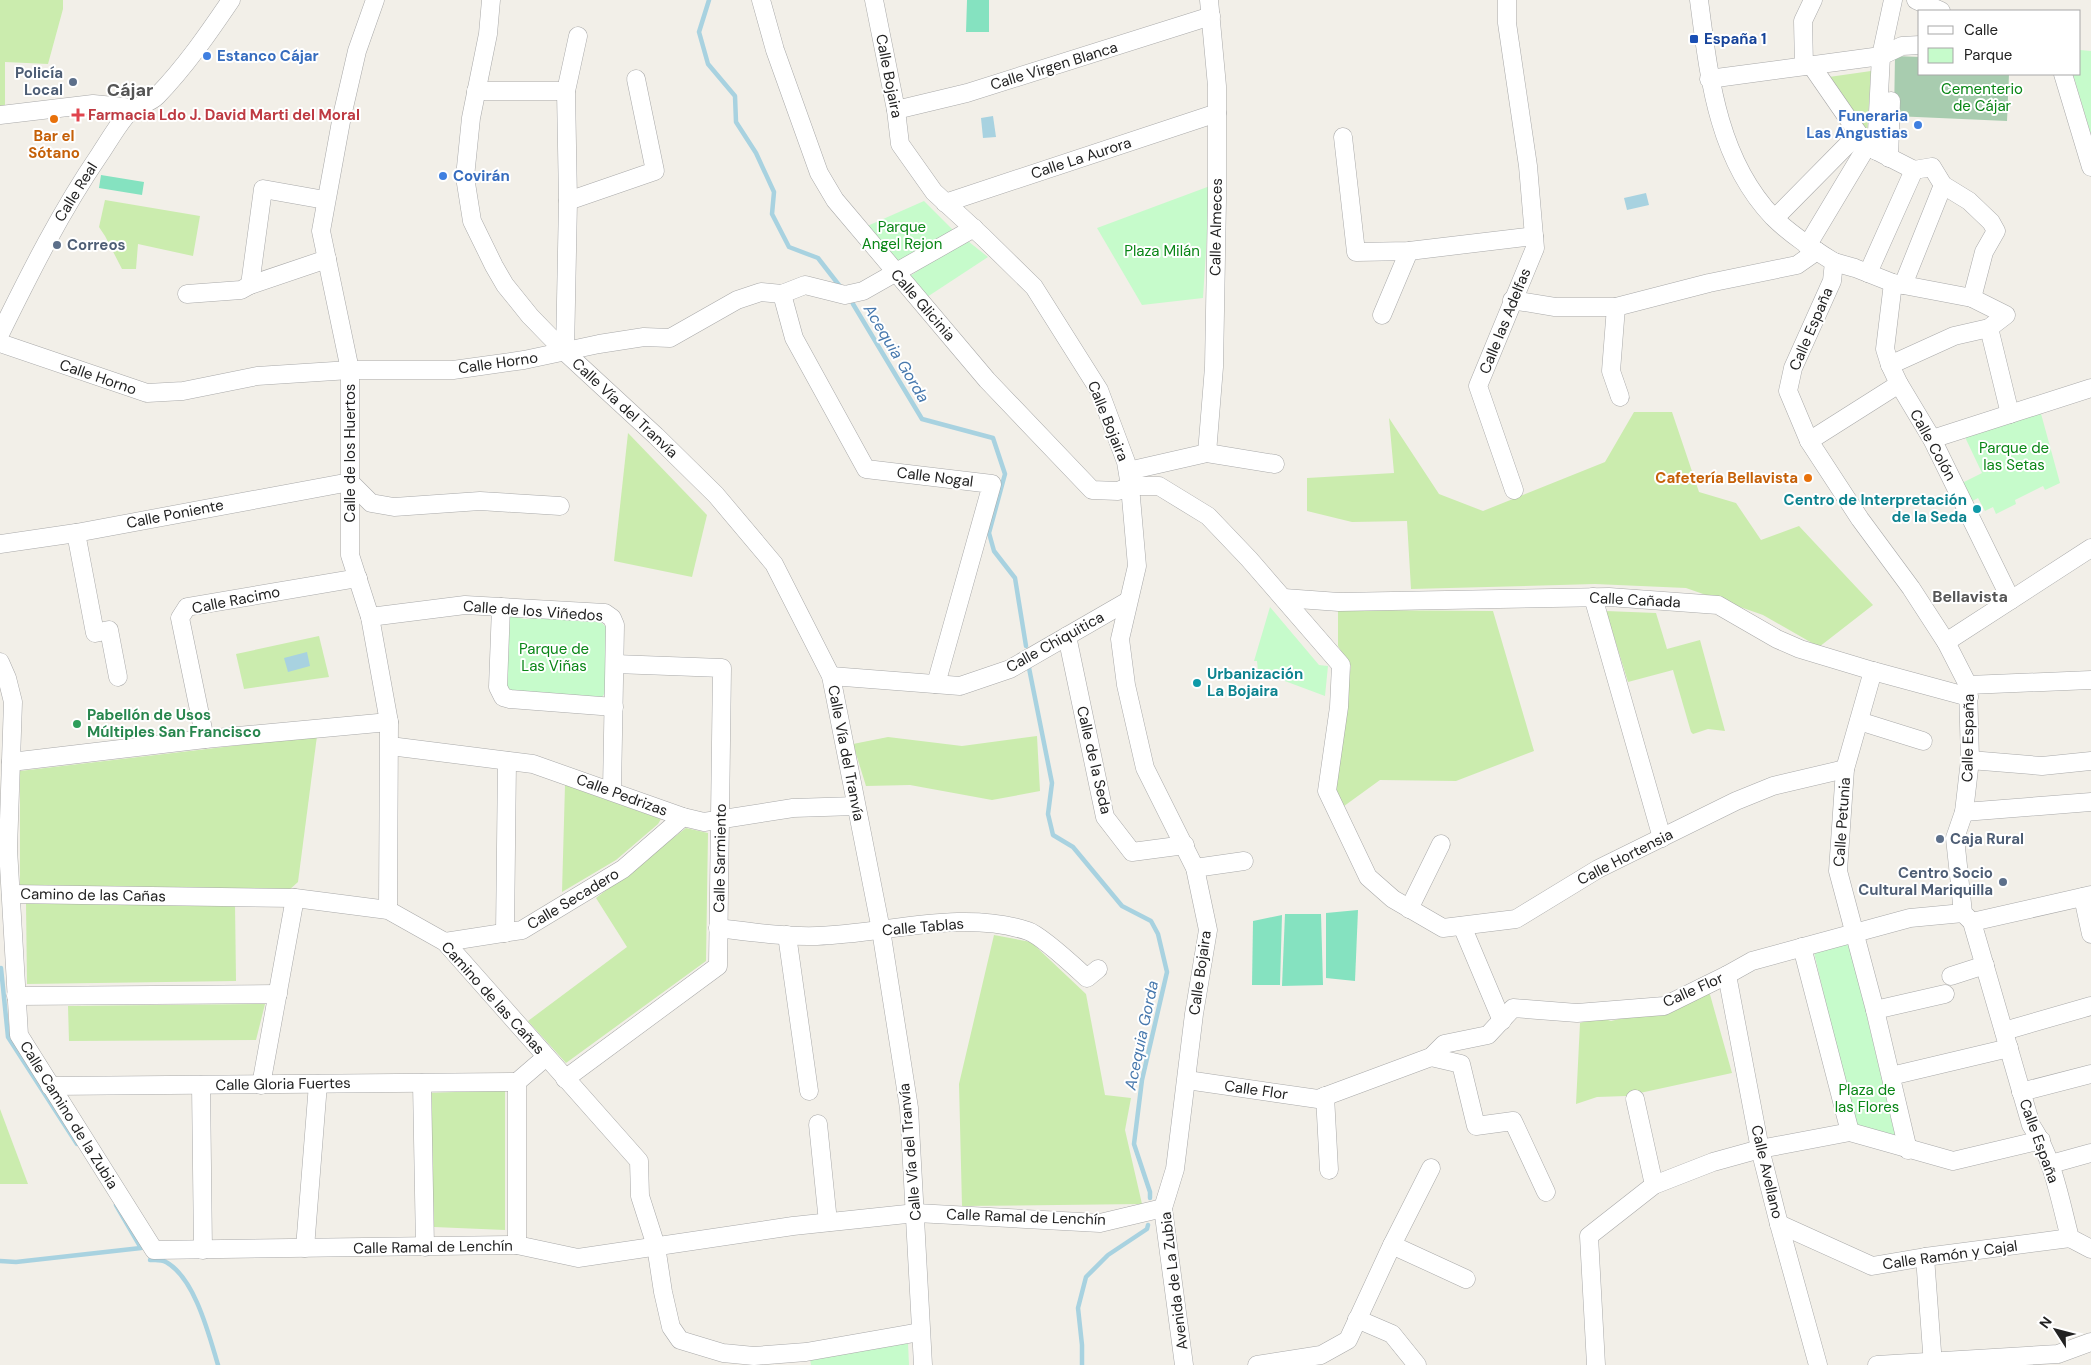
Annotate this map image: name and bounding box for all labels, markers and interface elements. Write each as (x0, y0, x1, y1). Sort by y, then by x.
legend (1918, 10, 2081, 75)
text: Calle (1964, 20, 1998, 40)
place label: España 1 (1704, 29, 1766, 49)
street label: Calle Bojaira (871, 32, 907, 120)
marker: España 1 (1688, 33, 1700, 45)
street label: Calle Virgen Blanca (988, 37, 1120, 95)
text: Parque (1964, 45, 2012, 65)
place label: Estanco Cájar (217, 46, 319, 66)
marker: Estanco Cájar (201, 50, 213, 62)
place label: Policía Local (15, 63, 63, 100)
marker: Policía Local (67, 76, 79, 88)
district label: Cájar (107, 78, 153, 102)
park label: Cementerio de Cájar (1941, 79, 2023, 116)
place label: Farmacia Ldo J. David Marti del Moral (88, 105, 360, 125)
place label: Funeraria Las Angustias (1806, 106, 1908, 143)
marker: Farmacia Ldo J. David Marti del Moral (72, 109, 84, 121)
marker: Bar el Sótano (48, 113, 60, 125)
marker: Funeraria Las Angustias (1912, 119, 1924, 131)
place label: Bar el Sótano (28, 126, 80, 163)
street label: Calle La Aurora (1028, 132, 1134, 184)
street label: Calle Real (50, 158, 102, 226)
place label: Covirán (453, 166, 510, 186)
marker: Covirán (437, 170, 449, 182)
street label: Calle Almeces (1205, 178, 1227, 276)
park label: Parque Angel Rejon (862, 217, 942, 254)
place label: Correos (67, 235, 126, 255)
marker: Correos (51, 239, 63, 251)
park label: Plaza Milán (1124, 241, 1200, 261)
street label: Calle Glicinia (886, 265, 960, 345)
street label: Calle las Adelfas (1475, 265, 1535, 377)
street label: Calle España (1785, 284, 1837, 374)
water label: Acequia Gorda (858, 299, 934, 406)
street label: Calle Horno (457, 347, 539, 378)
street label: Calle Horno (57, 354, 139, 400)
street label: Calle Vía del Tranvía (568, 354, 682, 462)
street label: Calle Bojaira (1083, 378, 1133, 464)
street label: Calle de los Huertos (340, 384, 360, 522)
street label: Calle Colón (1905, 406, 1961, 484)
park label: Parque de las Setas (1979, 438, 2049, 475)
street label: Calle Nogal (896, 462, 974, 492)
place label: Cafetería Bellavista (1655, 468, 1798, 488)
marker: Cafetería Bellavista (1802, 472, 1814, 484)
place label: Centro de Interpretación de la Seda (1784, 490, 1967, 527)
street label: Calle Poniente (125, 495, 225, 533)
marker: Centro de Interpretación de la Seda (1971, 503, 1983, 515)
street label: Calle Racimo (190, 582, 282, 618)
district label: Bellavista (1932, 586, 2008, 607)
street label: Calle Cañada (1589, 588, 1681, 612)
street label: Calle de los Viñedos (462, 596, 604, 626)
street label: Calle Chiquitica (1003, 607, 1107, 677)
park label: Parque de Las Viñas (519, 639, 589, 676)
place label: Urbanización La Bojaira (1207, 664, 1303, 701)
marker: Urbanización La Bojaira (1191, 677, 1203, 689)
street label: Calle Vía del Tranvía (823, 683, 869, 823)
street label: Calle España (1957, 694, 1979, 782)
street label: Calle de la Seda (1072, 704, 1116, 816)
place label: Pabellón de Usos Múltiples San Francisco (87, 705, 261, 742)
marker: Pabellón de Usos Múltiples San Francisco (71, 718, 83, 730)
street label: Calle Pedrizas (573, 769, 671, 821)
street label: Calle Petunia (1829, 777, 1855, 867)
street label: Calle Sarmiento (709, 803, 731, 913)
street label: Calle Hortensia (1574, 824, 1676, 890)
place label: Caja Rural (1950, 829, 2024, 849)
marker: Caja Rural (1934, 833, 1946, 845)
place label: Centro Socio Cultural Mariquilla (1858, 863, 1993, 900)
street label: Calle Secadero (523, 864, 623, 934)
marker: Centro Socio Cultural Mariquilla (1997, 876, 2009, 888)
street label: Camino de las Cañas (20, 884, 166, 906)
street label: Calle Tablas (881, 913, 965, 941)
street label: Calle Bojaira (1184, 929, 1216, 1017)
street label: Camino de las Cañas (437, 937, 549, 1059)
street label: Calle Flor (1660, 968, 1727, 1012)
water label: Acequia Gorda (1119, 978, 1163, 1093)
street label: Calle Camino de la Zubia (15, 1037, 123, 1193)
street label: Calle Gloria Fuertes (215, 1073, 351, 1095)
street label: Calle Flor (1223, 1076, 1289, 1104)
park label: Plaza de las Flores (1835, 1080, 1899, 1117)
street label: Calle Vía del Tranvía (894, 1082, 926, 1222)
street label: Calle España (2014, 1096, 2064, 1186)
street label: Calle Avellano (1746, 1123, 1788, 1221)
street label: Calle Ramal de Lenchín (946, 1204, 1106, 1230)
street label: Avenida de La Zubia (1156, 1211, 1192, 1351)
street label: Calle Ramal de Lenchín (353, 1236, 513, 1258)
street label: Calle Ramón y Cajal (1881, 1236, 2019, 1274)
north arrow (2031, 1305, 2081, 1355)
text: N (2035, 1313, 2056, 1332)

